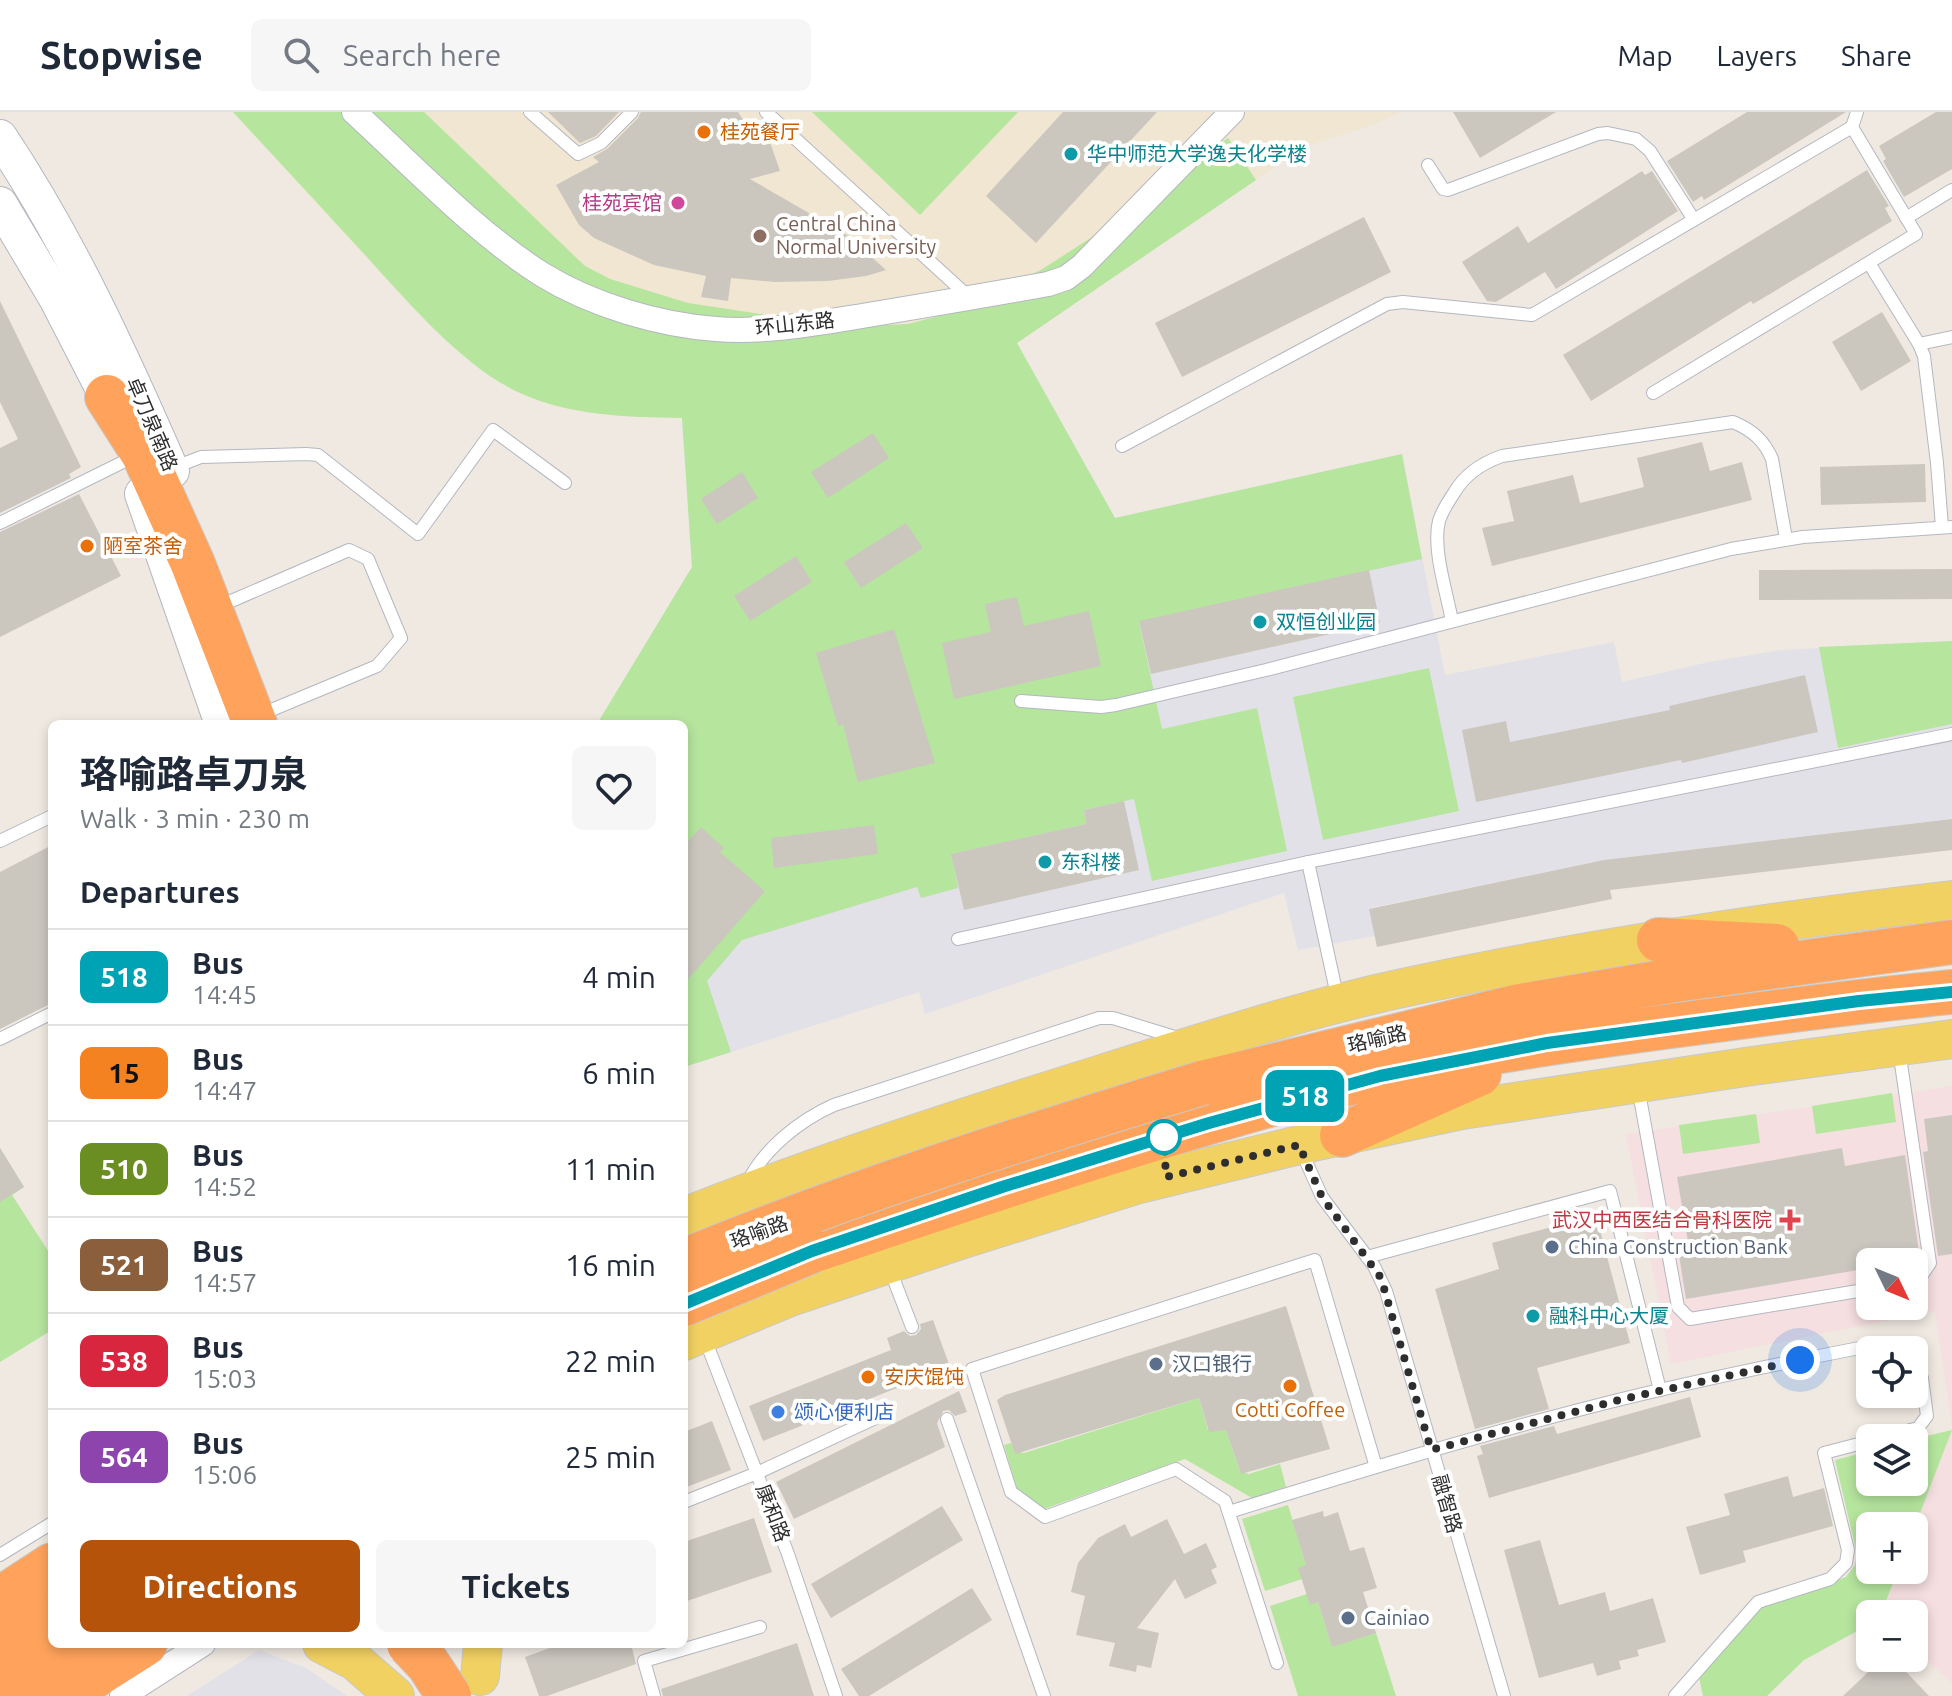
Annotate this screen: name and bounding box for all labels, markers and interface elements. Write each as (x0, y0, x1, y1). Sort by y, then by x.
search box (251, 19, 811, 91)
icon: search (279, 33, 323, 77)
text: Stopwise (40, 34, 203, 76)
text: Search here (343, 38, 501, 72)
text: Map (1617, 40, 1673, 71)
text: Layers (1717, 40, 1797, 71)
text: Share (1841, 40, 1912, 71)
place label: 桂苑餐厅 (720, 120, 800, 143)
marker: 桂苑餐厅 (695, 123, 713, 141)
place label: 华中师范大学逸夫化学楼 (1087, 142, 1307, 165)
marker: 华中师范大学逸夫化学楼 (1062, 145, 1080, 163)
place label: 桂苑宾馆 (582, 191, 662, 214)
marker: 桂苑宾馆 (669, 194, 687, 212)
place label: Central China Normal University (776, 212, 937, 258)
marker: Central China Normal University (751, 227, 769, 245)
street label: 环山东路 (754, 308, 836, 339)
street label: 卓刀泉南路 (122, 373, 183, 474)
place label: 陋室茶舍 (103, 534, 183, 557)
marker: 陋室茶舍 (78, 537, 96, 555)
place label: 双恒创业园 (1276, 610, 1376, 633)
marker: 双恒创业园 (1251, 613, 1269, 631)
button: heart (572, 746, 656, 830)
text: 珞喻路卓刀泉 (80, 753, 308, 795)
text: Walk · 3 min · 230 m (80, 804, 310, 833)
place label: 东科楼 (1061, 850, 1121, 873)
marker: 东科楼 (1036, 853, 1054, 871)
text: Departures (80, 875, 240, 909)
text: Bus (192, 946, 244, 980)
text: 4 min (582, 960, 656, 994)
text: 518 (100, 961, 148, 992)
text: 14:45 (192, 980, 257, 1009)
street label: 珞喻路 (1345, 1021, 1409, 1056)
text: Bus (192, 1042, 244, 1076)
text: 6 min (582, 1056, 656, 1090)
text: 15 (108, 1057, 140, 1088)
line badge: 518 (1259, 1070, 1351, 1122)
text: 14:47 (192, 1076, 257, 1105)
text: 518 (1281, 1080, 1329, 1111)
unlabelled marker (1147, 1120, 1181, 1154)
text: Bus (192, 1138, 244, 1172)
text: 11 min (565, 1152, 656, 1186)
text: 510 (100, 1153, 148, 1184)
text: 14:52 (192, 1172, 257, 1201)
place label: 武汉中西医结合骨科医院 (1552, 1208, 1772, 1231)
marker: 武汉中西医结合骨科医院 (1779, 1209, 1801, 1231)
street label: 珞喻路 (727, 1210, 791, 1253)
text: Bus (192, 1234, 244, 1268)
place label: China Construction Bank (1568, 1235, 1788, 1258)
marker: China Construction Bank (1543, 1238, 1561, 1256)
text: 16 min (565, 1248, 656, 1282)
north arrow (1856, 1248, 1928, 1320)
map controls (1856, 1248, 1928, 1672)
text: 521 (100, 1249, 148, 1280)
text: 14:57 (192, 1268, 257, 1297)
place label: 融科中心大厦 (1549, 1304, 1669, 1327)
marker: 融科中心大厦 (1524, 1307, 1542, 1325)
text: Bus (192, 1330, 244, 1364)
button: locate (1856, 1336, 1928, 1408)
your location (1780, 1340, 1820, 1380)
text: 22 min (565, 1344, 656, 1378)
text: 538 (100, 1345, 148, 1376)
place label: 汉口银行 (1172, 1352, 1252, 1375)
marker: 汉口银行 (1147, 1355, 1165, 1373)
text: 15:03 (192, 1364, 257, 1393)
place label: 安庆馄饨 (884, 1365, 964, 1388)
marker: 安庆馄饨 (859, 1368, 877, 1386)
marker: Cotti Coffee (1281, 1377, 1299, 1395)
place label: Cotti Coffee (1235, 1398, 1345, 1421)
place label: 颂心便利店 (794, 1400, 894, 1423)
marker: 颂心便利店 (769, 1403, 787, 1421)
button: layers (1856, 1424, 1928, 1496)
text: Bus (192, 1426, 244, 1460)
text: 25 min (565, 1440, 656, 1474)
text: 564 (100, 1441, 148, 1472)
text: 15:06 (192, 1460, 257, 1489)
street label: 融智路 (1428, 1472, 1467, 1536)
street label: 康和路 (752, 1481, 795, 1545)
button: + (1856, 1512, 1928, 1584)
button: Directions (80, 1540, 360, 1632)
button: Tickets (376, 1540, 656, 1632)
button: − (1856, 1600, 1928, 1672)
place label: Cainiao (1364, 1606, 1430, 1629)
marker: Cainiao (1339, 1609, 1357, 1627)

